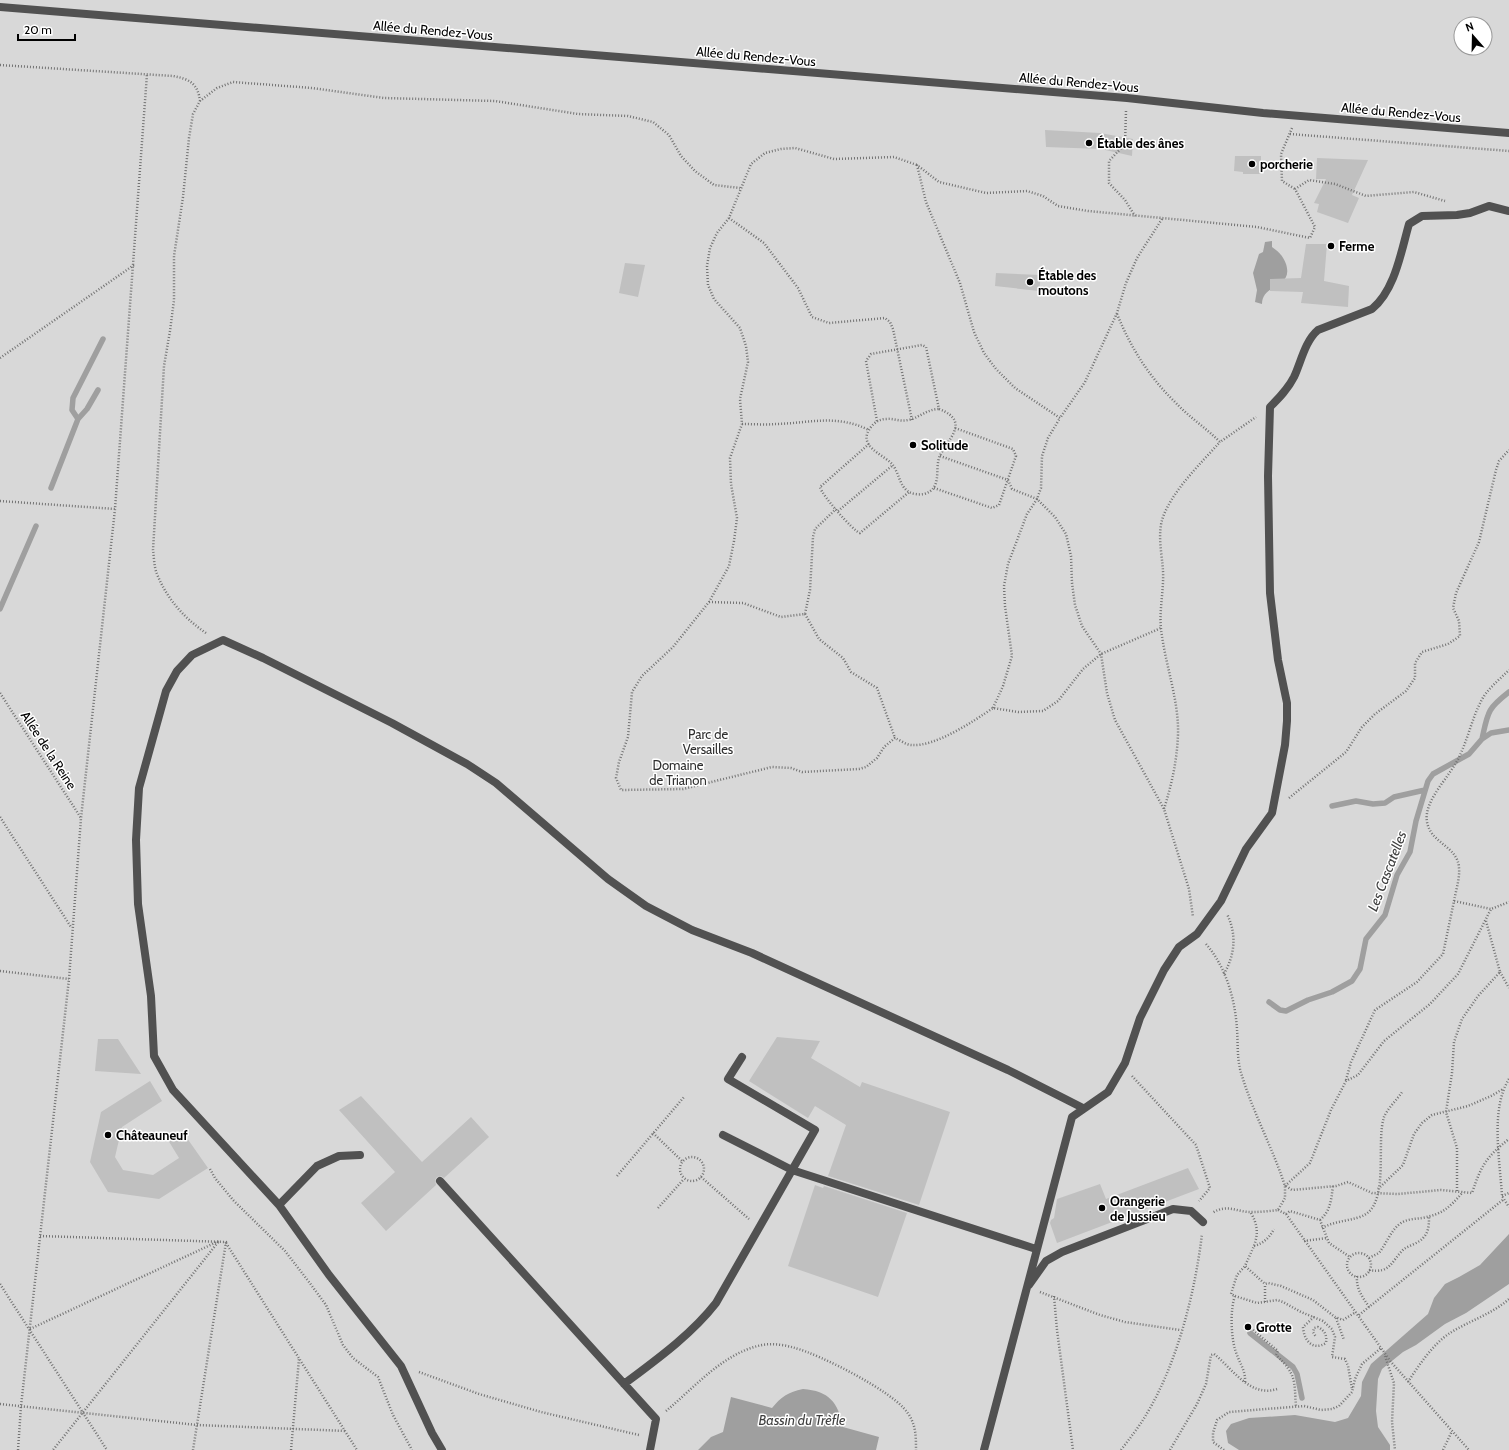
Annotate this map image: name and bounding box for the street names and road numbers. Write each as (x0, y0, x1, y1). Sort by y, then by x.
street label: Allée du Rendez-Vous (372, 17, 494, 43)
street label: Allée du Rendez-Vous (695, 43, 817, 69)
street label: Allée du Rendez-Vous (1018, 69, 1140, 95)
street label: Allée du Rendez-Vous (1340, 99, 1462, 125)
street label: Allée de la Reine (18, 708, 80, 792)

